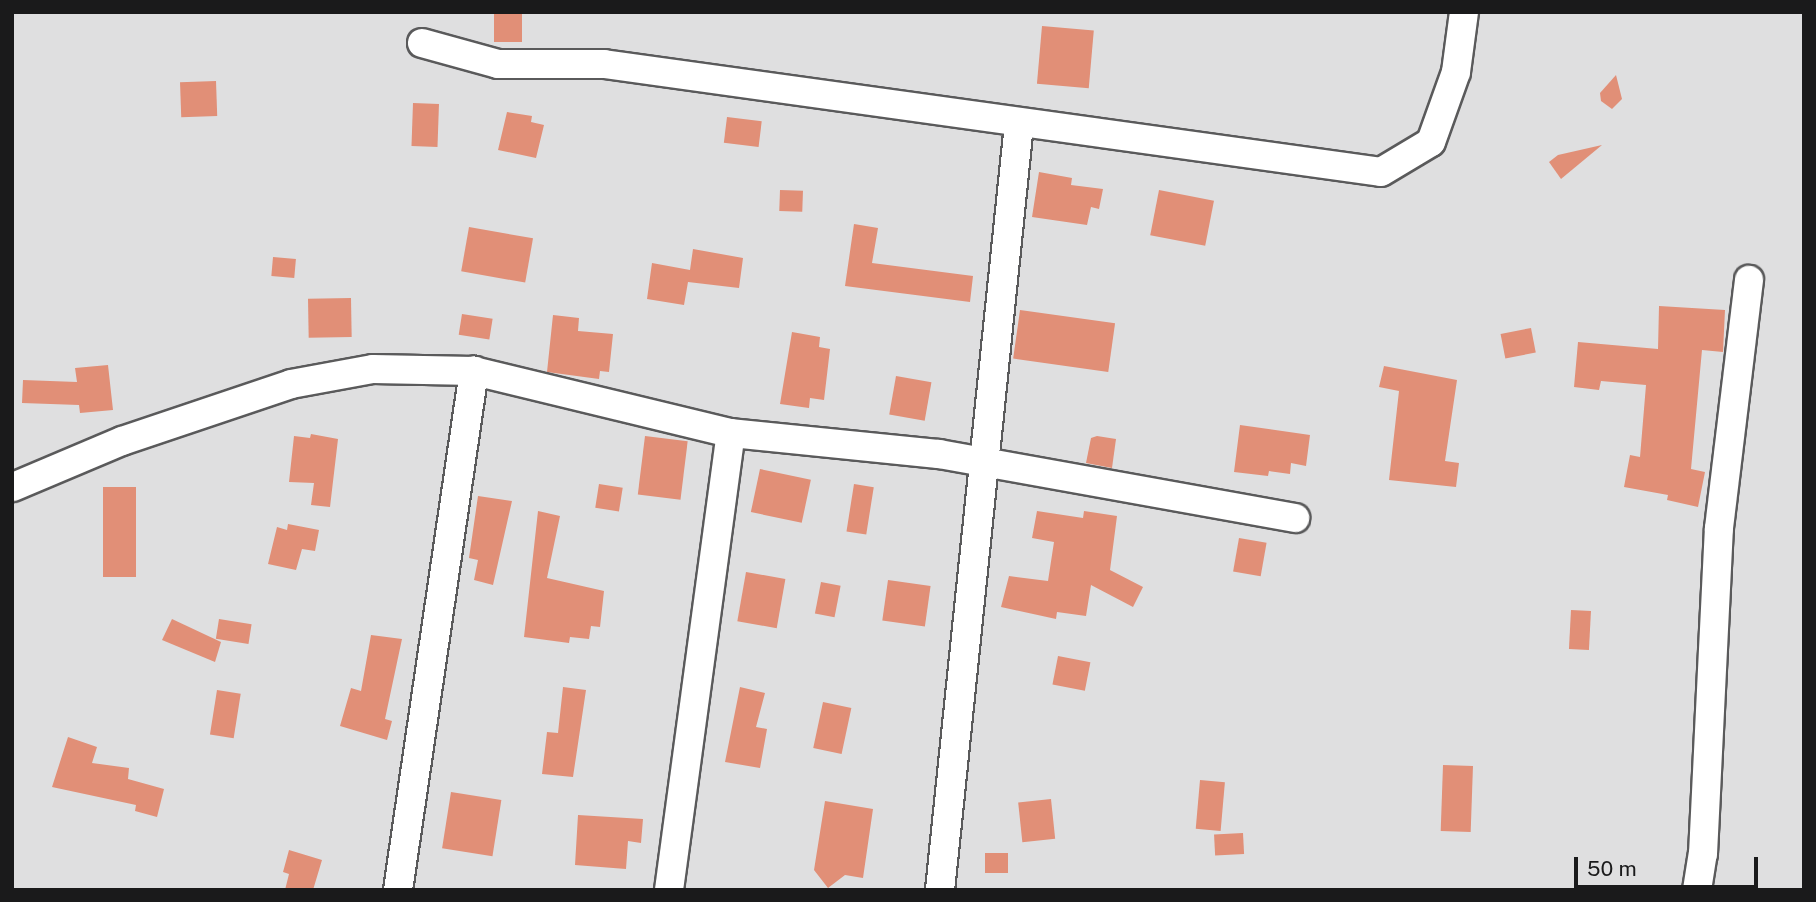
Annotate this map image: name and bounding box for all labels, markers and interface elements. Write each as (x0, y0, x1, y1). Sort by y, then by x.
scale bar (1578, 842, 1762, 886)
text: 50 m (1587, 856, 1637, 881)

